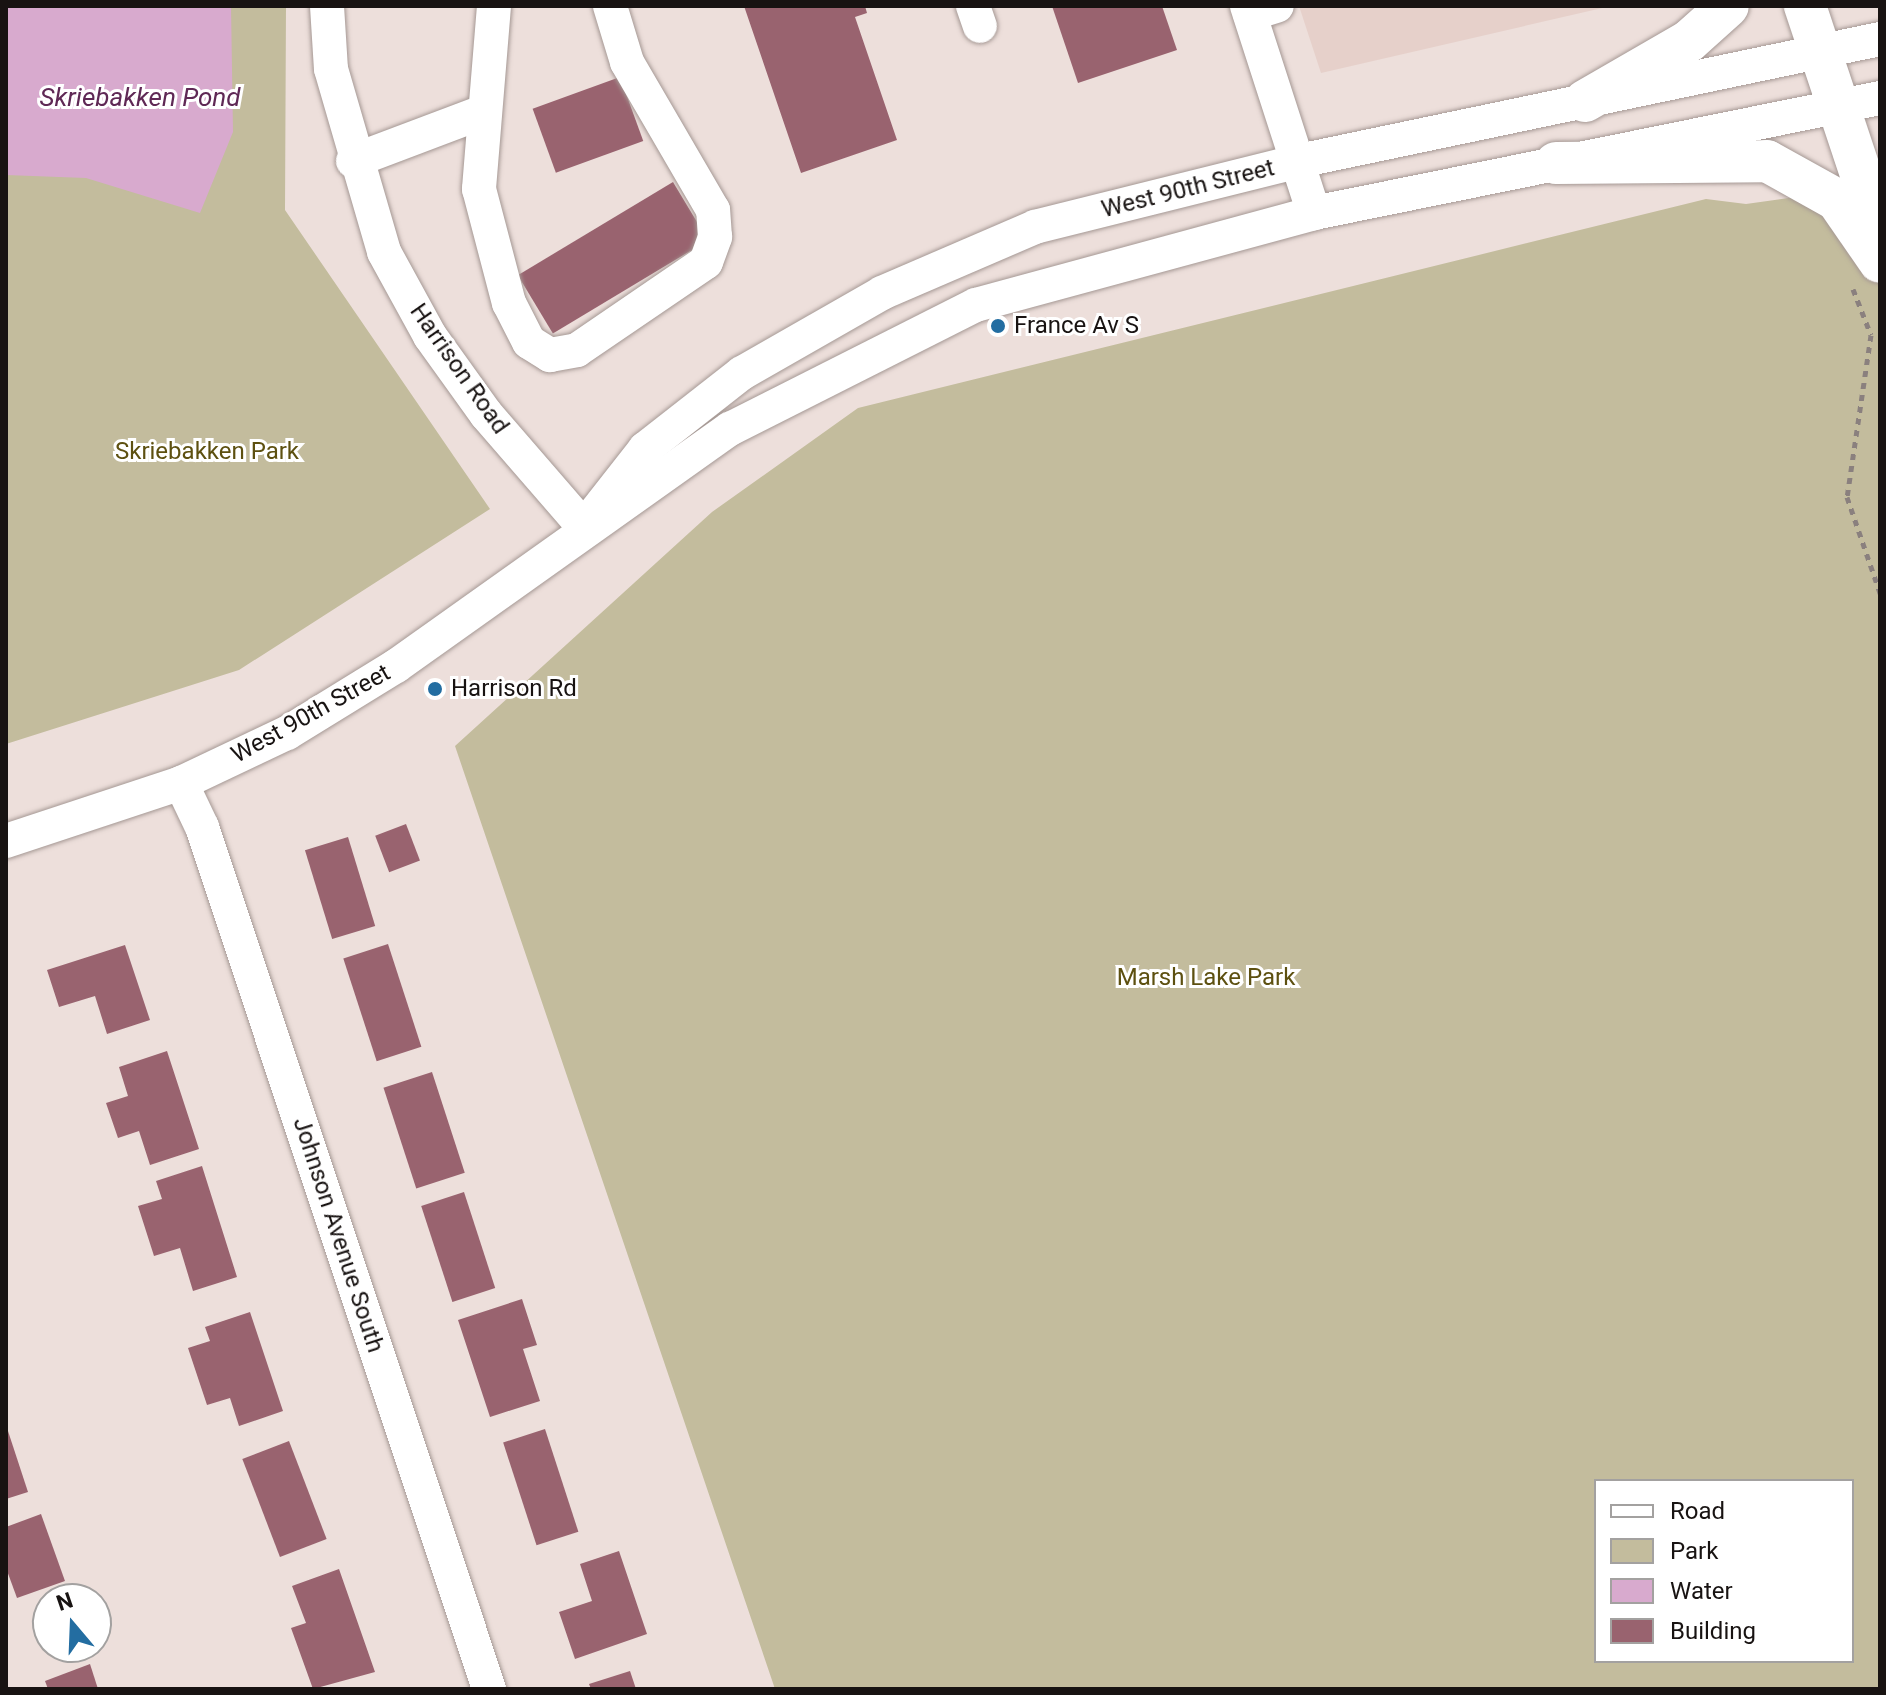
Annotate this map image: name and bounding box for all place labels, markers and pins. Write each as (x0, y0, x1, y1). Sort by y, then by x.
place label: France Av S (1014, 312, 1139, 340)
marker: France Av S (989, 317, 1007, 335)
place label: Harrison Rd (451, 675, 577, 703)
marker: Harrison Rd (426, 680, 444, 698)

